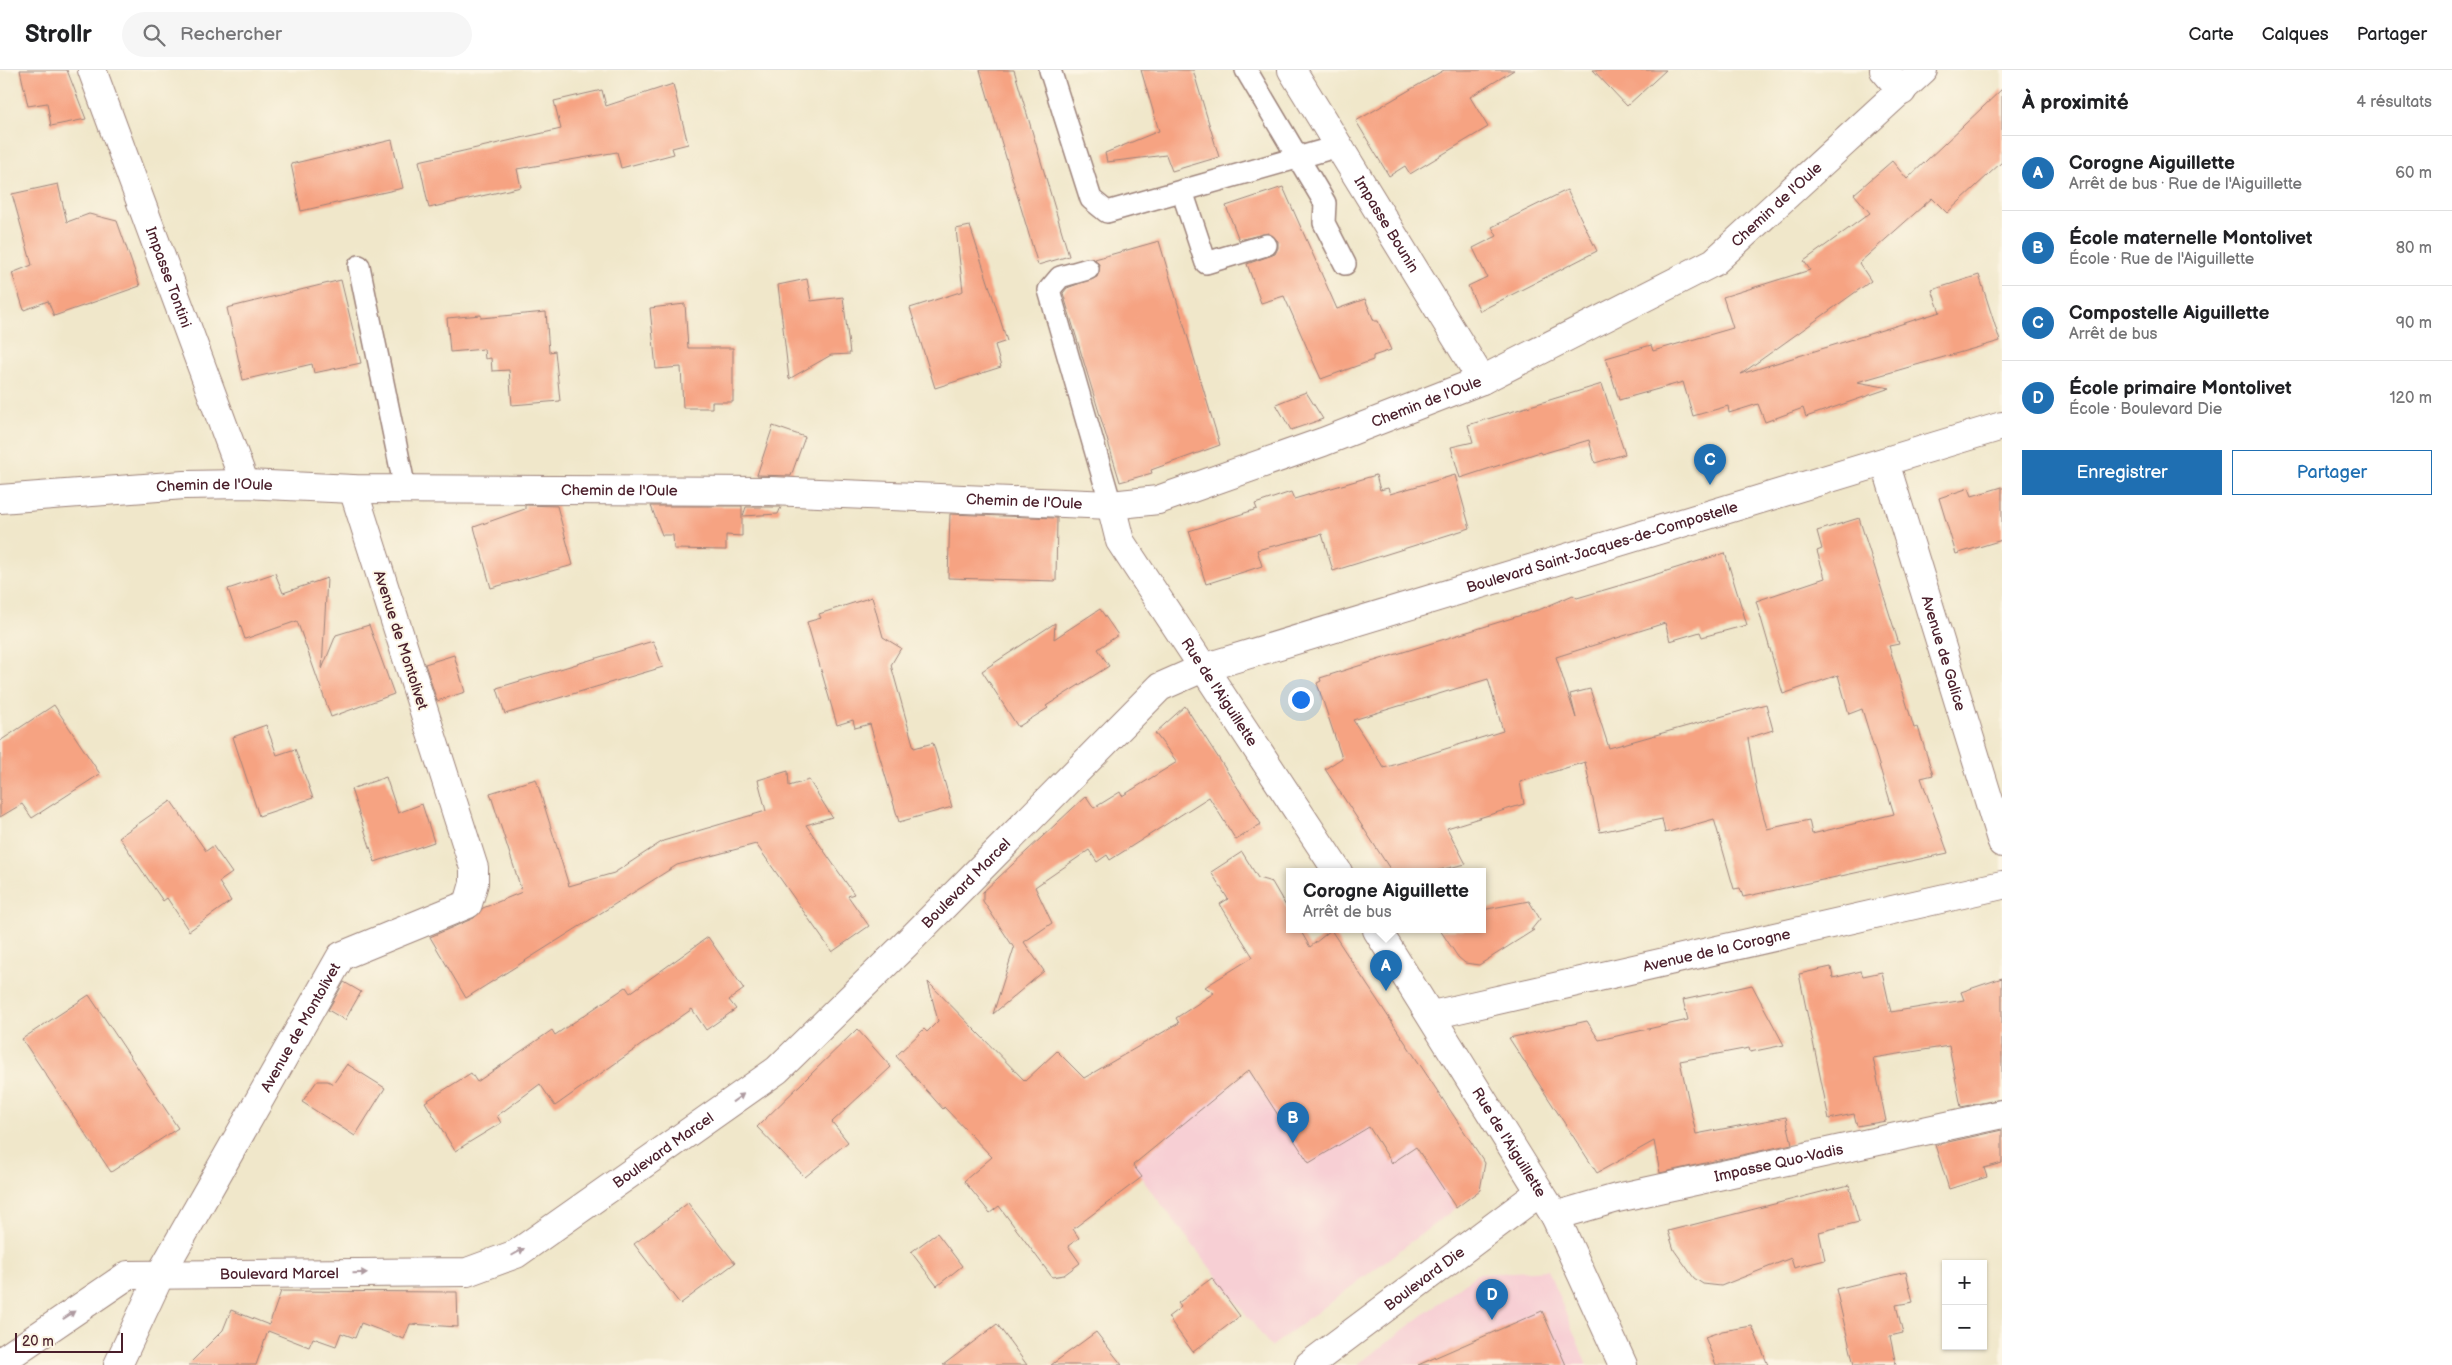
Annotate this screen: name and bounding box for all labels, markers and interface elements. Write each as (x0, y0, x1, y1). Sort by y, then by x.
search box (122, 12, 472, 57)
text: Strollr (25, 20, 92, 49)
icon: search (140, 21, 168, 49)
text: Rechercher (180, 23, 282, 46)
text: Carte (2188, 24, 2234, 45)
text: Calques (2262, 24, 2329, 45)
text: Partager (2357, 24, 2427, 45)
text: À proximité (2022, 90, 2129, 115)
text: 4 résultats (2356, 93, 2432, 112)
text: Corogne Aiguillette (2069, 152, 2235, 175)
street label: Chemin de l'Oule (1728, 158, 1826, 251)
text: A (2033, 164, 2043, 183)
text: 60 m (2395, 164, 2432, 183)
street label: Impasse Bounin (1349, 173, 1423, 276)
text: Arrêt de bus · Rue de l'Aiguillette (2069, 175, 2302, 194)
street label: Impasse Tontini (141, 224, 195, 331)
text: École maternelle Montolivet (2069, 227, 2312, 250)
text: B (2032, 239, 2044, 258)
text: 80 m (2396, 239, 2432, 258)
text: École · Rue de l'Aiguillette (2069, 250, 2254, 269)
text: Compostelle Aiguillette (2069, 302, 2269, 325)
text: C (2032, 314, 2044, 333)
text: 90 m (2396, 314, 2432, 333)
text: Arrêt de bus (2069, 325, 2158, 344)
street label: Chemin de l'Oule (1369, 372, 1484, 432)
text: École primaire Montolivet (2069, 377, 2292, 400)
text: D (2032, 389, 2044, 408)
text: 120 m (2389, 389, 2432, 408)
text: École · Boulevard Die (2069, 400, 2222, 419)
pin: C (1694, 444, 1726, 485)
button: Enregistrer (2022, 450, 2222, 495)
button: Partager (2232, 450, 2432, 495)
street label: Chemin de l'Oule (156, 475, 273, 497)
street label: Chemin de l'Oule (561, 481, 678, 501)
street label: Chemin de l'Oule (965, 490, 1083, 514)
street label: Boulevard Saint-Jacques-de-Compostelle (1464, 498, 1740, 598)
street label: Avenue de Montolivet (369, 568, 432, 713)
street label: Avenue de Galice (1917, 593, 1970, 713)
street label: Rue de l'Aiguillette (1177, 635, 1262, 750)
your location (1288, 687, 1314, 713)
street label: Boulevard Marcel (918, 835, 1015, 933)
popup (1286, 868, 1486, 933)
text: Corogne Aiguillette (1303, 880, 1469, 903)
text: Arrêt de bus (1303, 903, 1392, 922)
street label: Avenue de la Corogne (1641, 925, 1792, 977)
pin: A (1370, 950, 1402, 991)
street label: Avenue de Montolivet (257, 959, 345, 1096)
street label: Rue de l'Aiguillette (1467, 1084, 1550, 1201)
one-way arrow (731, 1094, 744, 1104)
pin: B (1277, 1102, 1309, 1143)
street label: Boulevard Marcel (609, 1109, 718, 1193)
street label: Impasse Quo-Vadis (1712, 1140, 1846, 1187)
street label: Boulevard Die (1381, 1243, 1469, 1315)
one-way arrow (512, 1247, 525, 1256)
map controls (1942, 1260, 1987, 1350)
button: + (1942, 1260, 1987, 1305)
street label: Boulevard Marcel (220, 1264, 339, 1284)
one-way arrow (352, 1269, 368, 1277)
pin: D (1476, 1279, 1508, 1320)
button: − (1942, 1305, 1987, 1350)
one-way arrow (63, 1310, 76, 1320)
scale bar (15, 1330, 122, 1353)
text: 20 m (22, 1333, 54, 1350)

